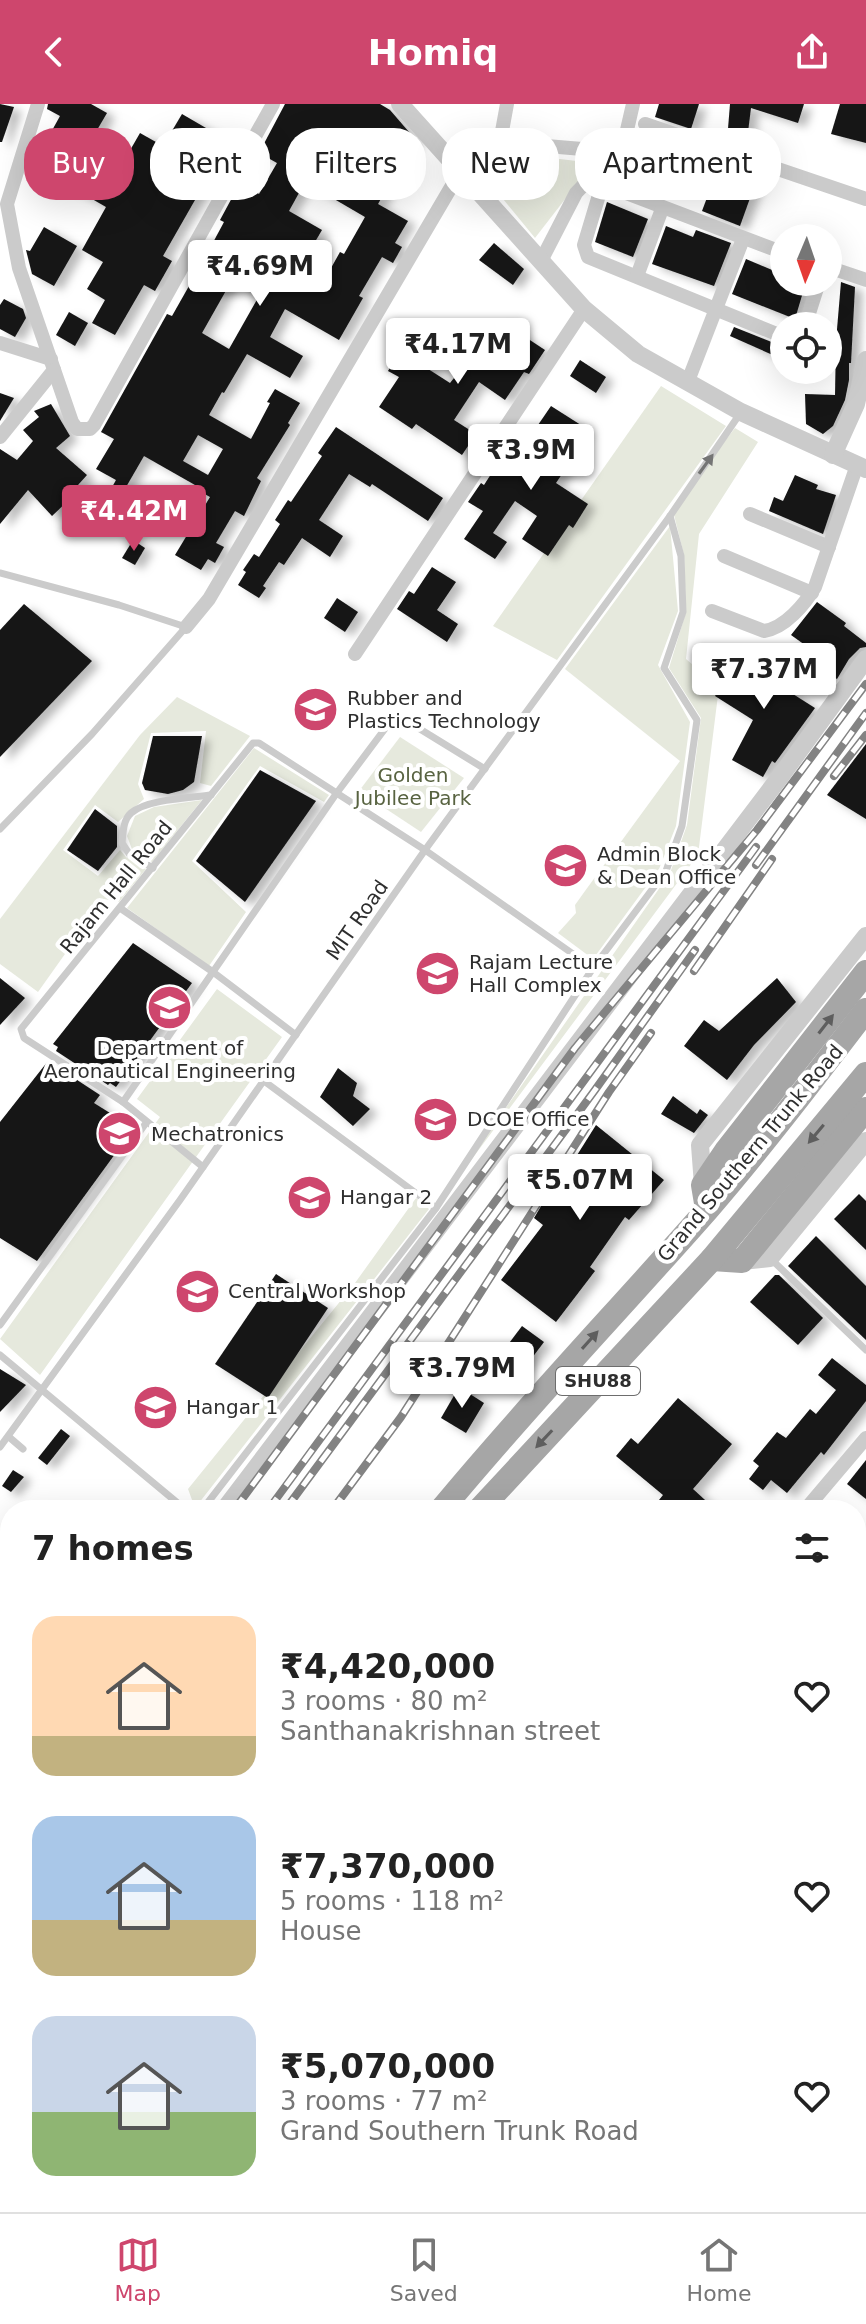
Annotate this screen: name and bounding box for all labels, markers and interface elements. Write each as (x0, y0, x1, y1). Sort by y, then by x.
icon: back (32, 30, 76, 74)
icon: share (790, 30, 834, 74)
text: Homiq (368, 32, 498, 73)
chip: Buy (24, 128, 134, 200)
chip: Rent (150, 128, 270, 200)
chip: Filters (286, 128, 426, 200)
chip: New (442, 128, 559, 200)
chip: Apartment (575, 128, 781, 200)
north arrow (770, 224, 842, 296)
map controls (770, 224, 842, 384)
pin: ₹4.69M (195, 240, 325, 308)
text: ₹4.69M (206, 251, 314, 281)
button: locate (770, 312, 842, 384)
pin: ₹4.17M (393, 318, 523, 386)
text: ₹4.17M (404, 329, 512, 359)
pin: ₹3.9M (475, 424, 587, 492)
text: ₹3.9M (486, 435, 576, 465)
one-way arrow (698, 453, 714, 475)
pin: ₹4.42M (69, 485, 199, 553)
text: ₹4.42M (80, 496, 188, 526)
pin: ₹7.37M (699, 643, 829, 711)
text: ₹7.37M (710, 654, 818, 684)
school or university icon: Rubber and Plastics Technology (292, 686, 340, 734)
place label: Rubber and Plastics Technology (347, 686, 541, 733)
park label: Golden Jubilee Park (353, 763, 472, 810)
street label: Rajam Hall Road (55, 816, 177, 958)
school or university icon: Admin Block & Dean Office (542, 841, 590, 889)
place label: Admin Block & Dean Office (597, 842, 736, 889)
street label: MIT Road (321, 875, 393, 965)
school or university icon: Rajam Lecture Hall Complex (414, 949, 462, 997)
place label: Rajam Lecture Hall Complex (469, 950, 613, 997)
school or university icon: Department of Aeronautical Engineering (146, 984, 194, 1032)
one-way arrow (817, 1014, 833, 1034)
place label: Department of Aeronautical Engineering (44, 1036, 296, 1083)
street label: Grand Southern Trunk Road (652, 1040, 848, 1266)
school or university icon: DCOE Office (412, 1095, 460, 1143)
place label: DCOE Office (467, 1107, 589, 1131)
school or university icon: Mechatronics (96, 1110, 144, 1158)
place label: Mechatronics (151, 1122, 284, 1146)
one-way arrow (808, 1124, 825, 1144)
pin: ₹5.07M (515, 1154, 645, 1222)
text: ₹5.07M (526, 1165, 634, 1195)
school or university icon: Hangar 2 (285, 1173, 333, 1221)
place label: Hangar 2 (340, 1185, 432, 1209)
school or university icon: Central Workshop (173, 1267, 221, 1315)
place label: Central Workshop (228, 1279, 406, 1303)
one-way arrow (581, 1330, 598, 1350)
pin: ₹3.79M (397, 1342, 527, 1410)
text: ₹3.79M (408, 1353, 516, 1383)
road number: SHU88 (556, 1367, 640, 1395)
school or university icon: Hangar 1 (131, 1383, 179, 1431)
place label: Hangar 1 (186, 1395, 278, 1419)
one-way arrow (536, 1430, 554, 1449)
icon: filters (790, 1526, 834, 1570)
text: 7 homes (32, 1528, 194, 1568)
text: ₹4,420,000 (280, 1646, 495, 1686)
icon: home (96, 1648, 192, 1744)
icon: heart (790, 1674, 834, 1718)
text: 3 rooms · 80 m² (280, 1686, 488, 1716)
text: Santhanakrishnan street (280, 1716, 600, 1746)
text: ₹7,370,000 (280, 1846, 495, 1886)
icon: home (96, 1848, 192, 1944)
icon: heart (790, 1874, 834, 1918)
text: 5 rooms · 118 m² (280, 1886, 504, 1916)
text: House (280, 1916, 361, 1946)
text: ₹5,070,000 (280, 2046, 495, 2086)
icon: home (96, 2048, 192, 2144)
icon: heart (790, 2074, 834, 2118)
text: 3 rooms · 77 m² (280, 2086, 488, 2116)
text: Grand Southern Trunk Road (280, 2116, 639, 2146)
tab: Map (114, 2233, 161, 2306)
tab: Saved (390, 2233, 458, 2306)
tab: Home (687, 2233, 752, 2306)

